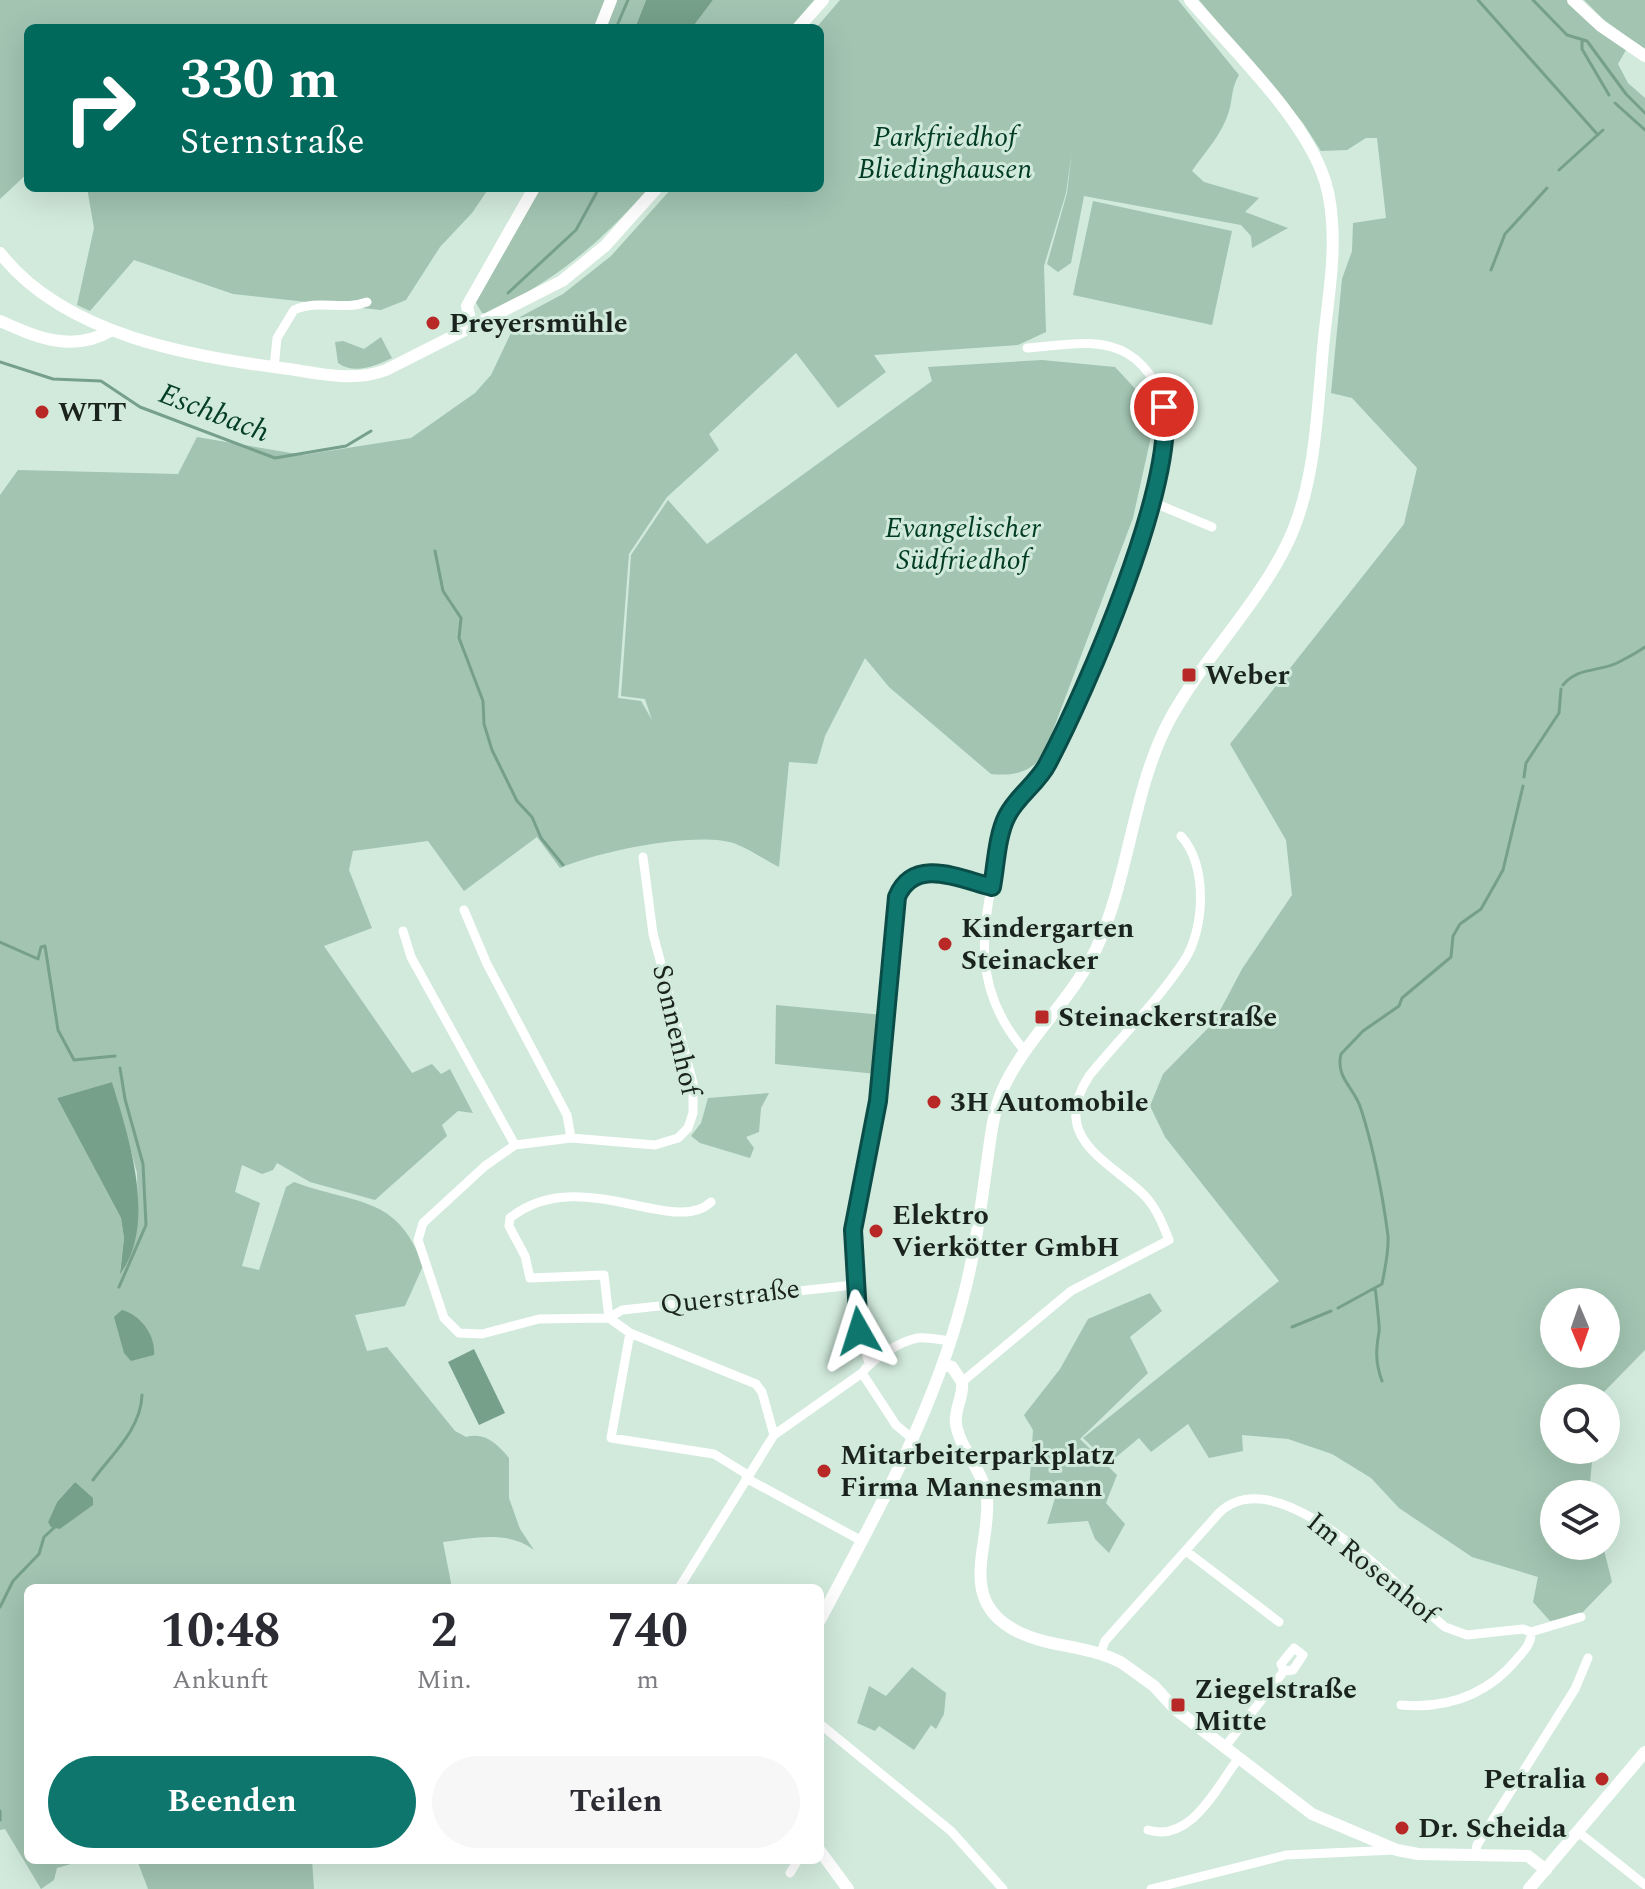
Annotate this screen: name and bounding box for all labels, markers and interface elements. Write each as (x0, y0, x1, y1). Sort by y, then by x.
text: 330 m (180, 38, 339, 123)
icon: right (48, 56, 152, 160)
text: Sternstraße (180, 115, 365, 170)
park label: Parkfriedhof Bliedinghausen (858, 116, 1032, 191)
place label: Preyersmühle (449, 302, 628, 345)
marker: Preyersmühle (424, 314, 442, 332)
water label: Eschbach (152, 371, 276, 455)
pin (1130, 373, 1198, 441)
icon: arrive (1142, 385, 1186, 429)
place label: WTT (58, 391, 127, 434)
marker: WTT (33, 403, 51, 421)
park label: Evangelischer Südfriedhof (885, 507, 1041, 582)
place label: Weber (1205, 654, 1290, 697)
marker: Weber (1180, 666, 1198, 684)
place label: Kindergarten Steinacker (961, 907, 1134, 982)
marker: Kindergarten Steinacker (936, 935, 954, 953)
street label: Sonnenhof (640, 960, 713, 1102)
place label: Steinackerstraße (1058, 996, 1277, 1039)
marker: Steinackerstraße (1033, 1008, 1051, 1026)
place label: 3H Automobile (950, 1081, 1149, 1124)
marker: 3H Automobile (925, 1093, 943, 1111)
place label: Elektro Vierkötter GmbH (892, 1194, 1120, 1269)
marker: Elektro Vierkötter GmbH (867, 1222, 885, 1240)
street label: Querstraße (658, 1267, 802, 1327)
north arrow (1540, 1288, 1620, 1368)
map controls (1540, 1288, 1620, 1560)
position arrow (817, 1289, 901, 1373)
button: search (1540, 1384, 1620, 1464)
place label: Mitarbeiterparkplatz Firma Mannesmann (840, 1434, 1115, 1509)
marker: Mitarbeiterparkplatz Firma Mannesmann (815, 1462, 833, 1480)
button: layers (1540, 1480, 1620, 1560)
street label: Im Rosenhof (1297, 1501, 1449, 1636)
text: 10:48 (160, 1595, 281, 1668)
text: 2 (430, 1595, 457, 1668)
text: 740 (607, 1595, 688, 1668)
text: Ankunft (172, 1660, 269, 1700)
text: Min. (417, 1660, 471, 1700)
text: m (636, 1660, 659, 1700)
place label: Ziegelstraße Mitte (1194, 1668, 1357, 1743)
marker: Ziegelstraße Mitte (1169, 1696, 1187, 1714)
button: Beenden (48, 1756, 416, 1848)
button: Teilen (432, 1756, 800, 1848)
place label: Petralia (1483, 1758, 1587, 1801)
marker: Petralia (1593, 1770, 1611, 1788)
place label: Dr. Scheida (1418, 1807, 1567, 1850)
marker: Dr. Scheida (1393, 1819, 1411, 1837)

